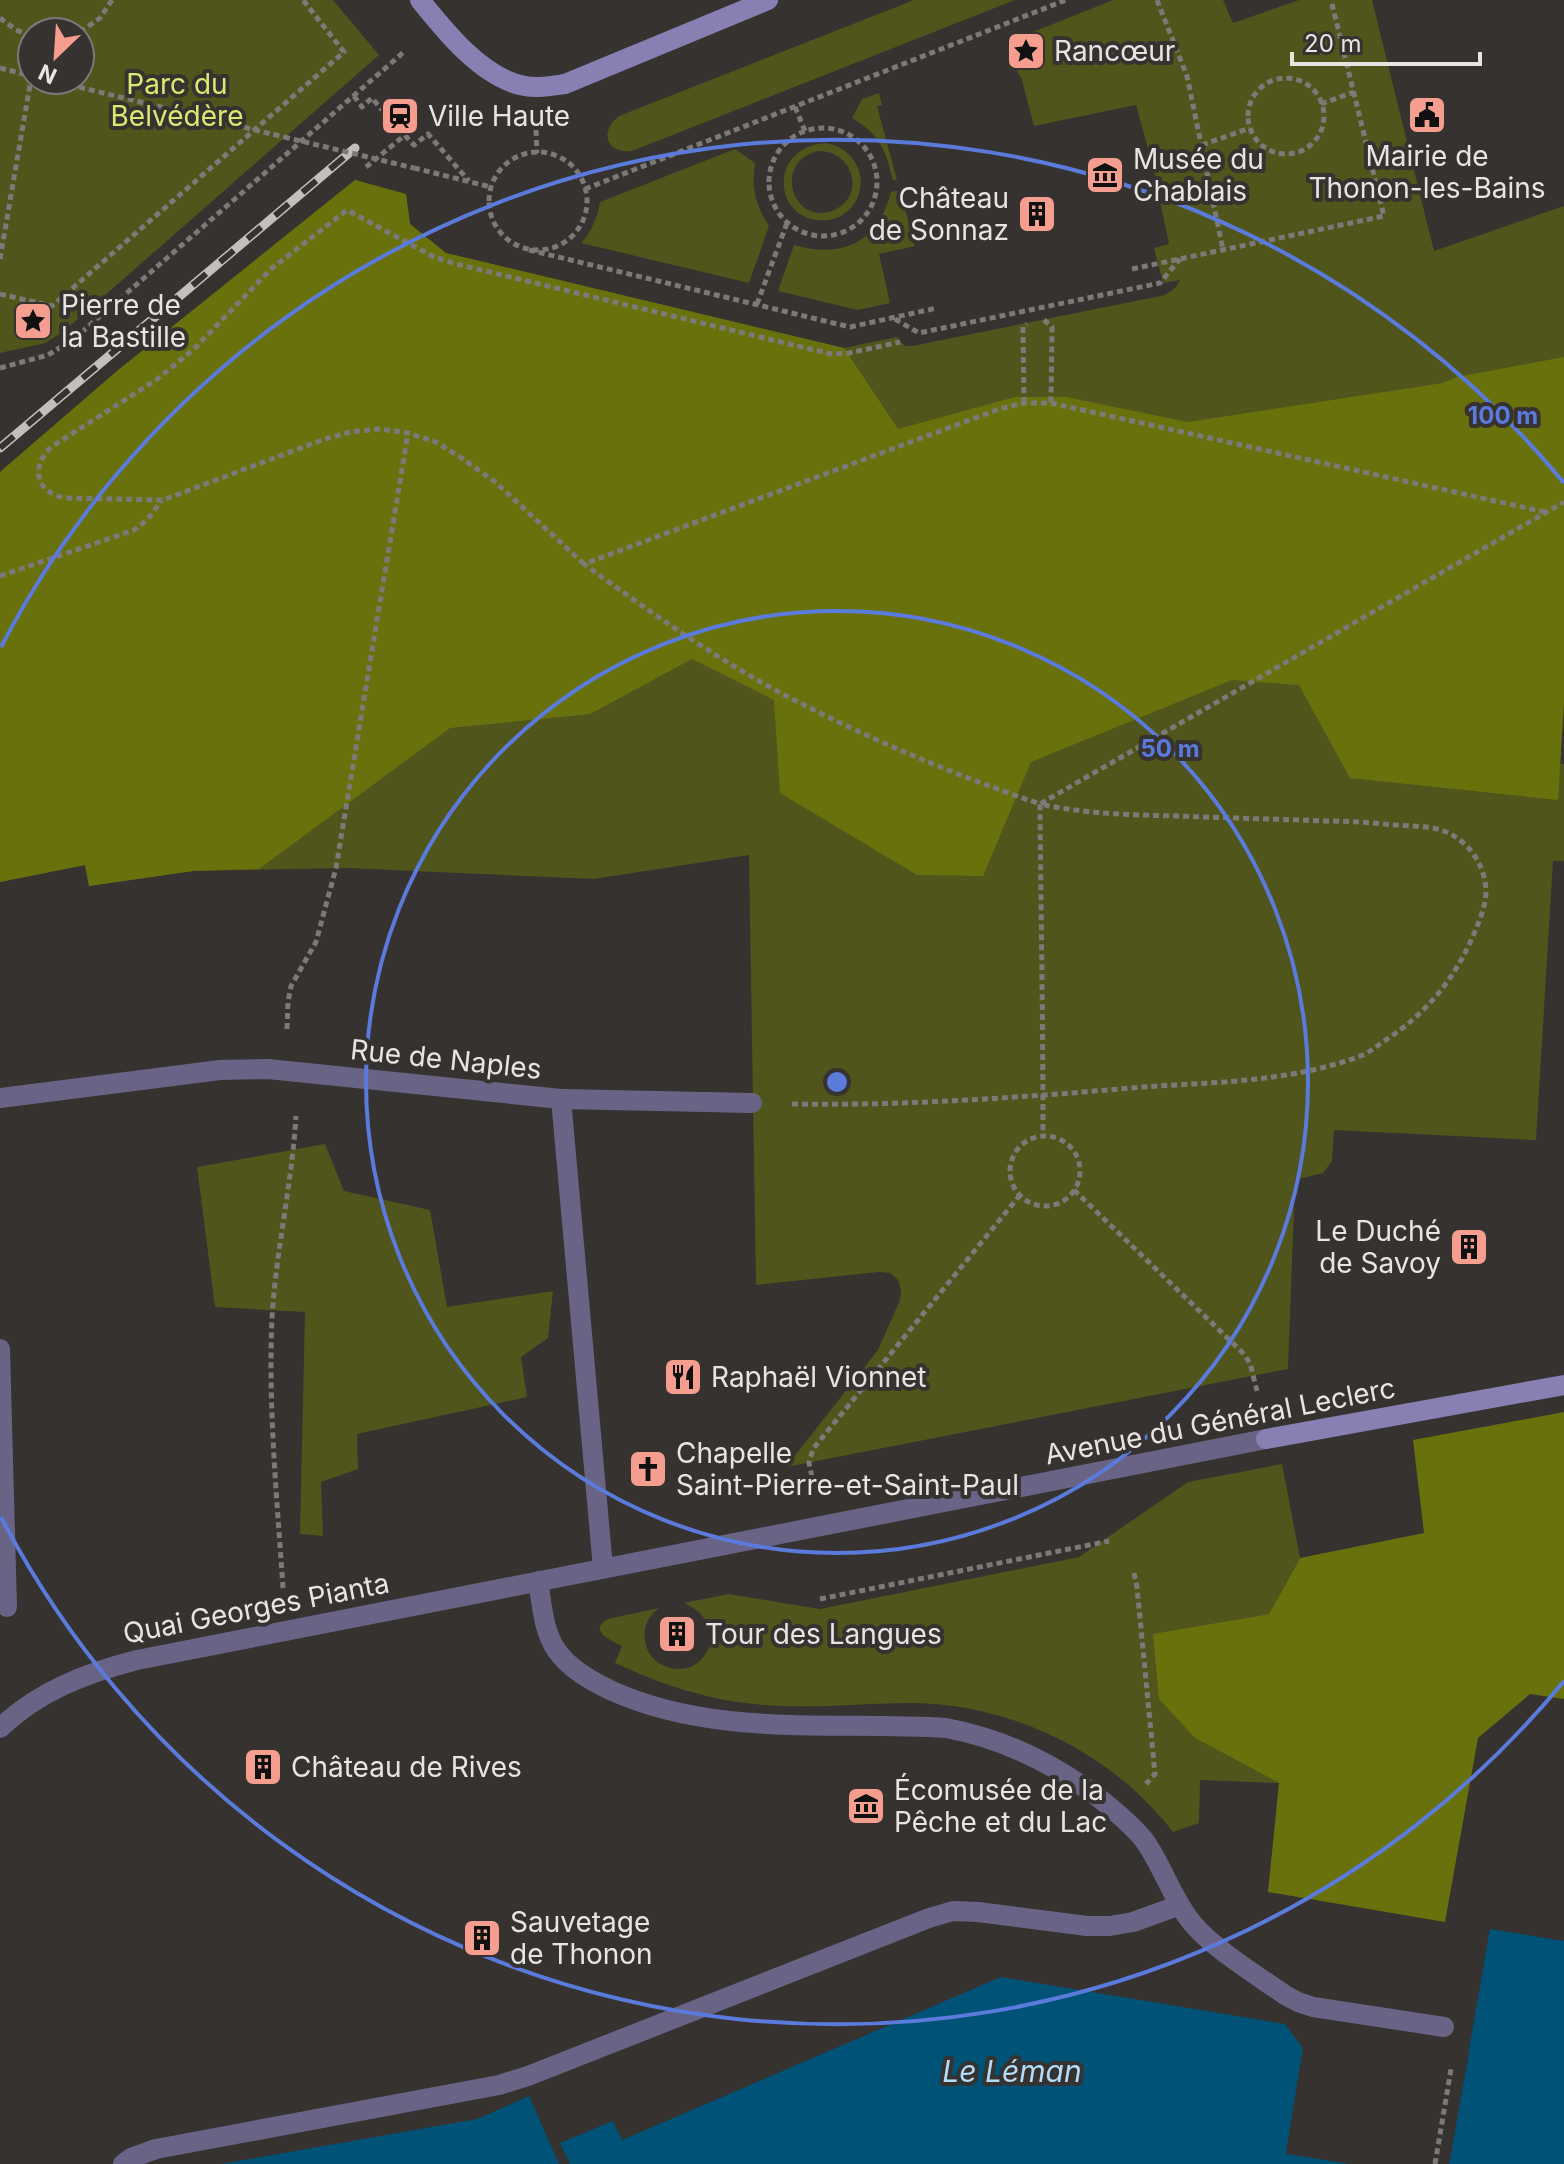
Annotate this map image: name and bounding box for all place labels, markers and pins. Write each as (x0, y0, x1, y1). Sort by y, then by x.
place icon: Rancœur (1005, 30, 1047, 72)
place label: Rancœur (1054, 34, 1175, 68)
public building icon: Mairie de Thonon-les-Bains (1406, 94, 1448, 136)
station icon: Ville Haute (379, 95, 421, 137)
place label: Ville Haute (428, 99, 570, 133)
place label: Mairie de Thonon-les-Bains (1308, 139, 1546, 205)
place label: Musée du Chablais (1133, 142, 1264, 208)
museum icon: Musée du Chablais (1084, 154, 1126, 196)
place label: Château de Sonnaz (869, 181, 1009, 247)
building icon: Château de Sonnaz (1016, 193, 1058, 235)
place label: Pierre de la Bastille (61, 288, 186, 354)
place icon: Pierre de la Bastille (12, 300, 54, 342)
centre of rings (823, 1068, 851, 1096)
place label: Le Duché de Savoy (1315, 1214, 1441, 1280)
building icon: Le Duché de Savoy (1448, 1226, 1490, 1268)
restaurant icon: Raphaël Vionnet (662, 1356, 704, 1398)
place label: Raphaël Vionnet (711, 1360, 926, 1394)
place label: Chapelle Saint-Pierre-et-Saint-Paul (676, 1436, 1019, 1502)
church icon: Chapelle Saint-Pierre-et-Saint-Paul (627, 1448, 669, 1490)
building icon: Tour des Langues (656, 1613, 698, 1655)
place label: Tour des Langues (705, 1617, 942, 1651)
building icon: Château de Rives (242, 1746, 284, 1788)
place label: Château de Rives (291, 1750, 522, 1784)
place label: Écomusée de la Pêche et du Lac (894, 1772, 1107, 1839)
museum icon: Écomusée de la Pêche et du Lac (845, 1785, 887, 1827)
place label: Sauvetage de Thonon (510, 1905, 653, 1971)
building icon: Sauvetage de Thonon (461, 1917, 503, 1959)

